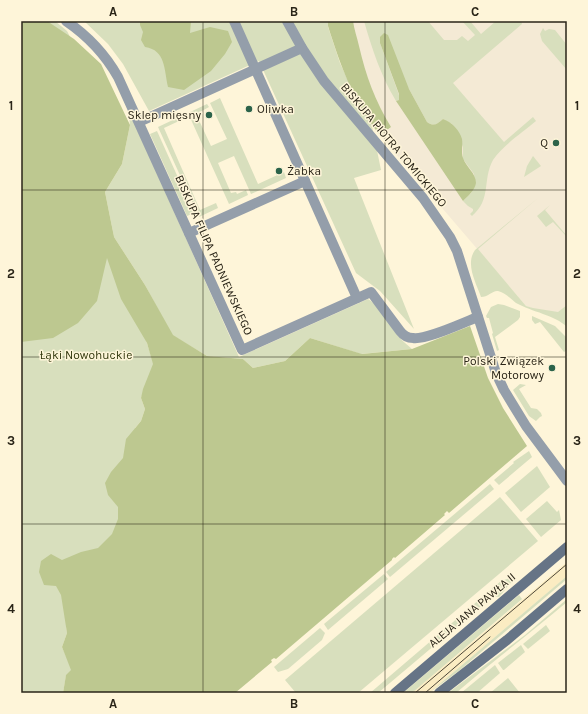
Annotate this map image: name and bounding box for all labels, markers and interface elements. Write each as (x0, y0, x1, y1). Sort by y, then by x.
text: A (109, 4, 117, 19)
text: B (290, 4, 298, 19)
text: C (471, 4, 479, 19)
street label: BISKUPA PIOTRA TOMICKIEGO (338, 80, 450, 210)
text: 1 (9, 98, 13, 113)
text: 1 (575, 98, 579, 113)
place label: Oliwka (257, 102, 294, 116)
marker: Oliwka (244, 104, 254, 114)
place label: Sklep mięsny (127, 108, 201, 122)
marker: Sklep mięsny (204, 110, 214, 120)
place label: Q (540, 136, 548, 150)
marker: Q (551, 138, 561, 148)
place label: Żabka (287, 164, 321, 178)
marker: Żabka (274, 166, 284, 176)
street label: BISKUPA FILIPA PADNIEWSKIEGO (172, 173, 256, 337)
text: 2 (7, 266, 15, 281)
text: 2 (573, 266, 581, 281)
park label: Łąki Nowohuckie (40, 348, 132, 362)
place label: Polski Związek Motorowy (463, 354, 544, 382)
marker: Polski Związek Motorowy (547, 363, 557, 373)
text: 3 (7, 433, 15, 448)
text: 3 (573, 433, 581, 448)
street label: ALEJA JANA PAWŁA II (426, 570, 518, 650)
text: 4 (7, 601, 15, 616)
text: 4 (573, 601, 581, 616)
text: A (109, 696, 117, 711)
text: B (290, 696, 298, 711)
text: C (471, 696, 479, 711)

